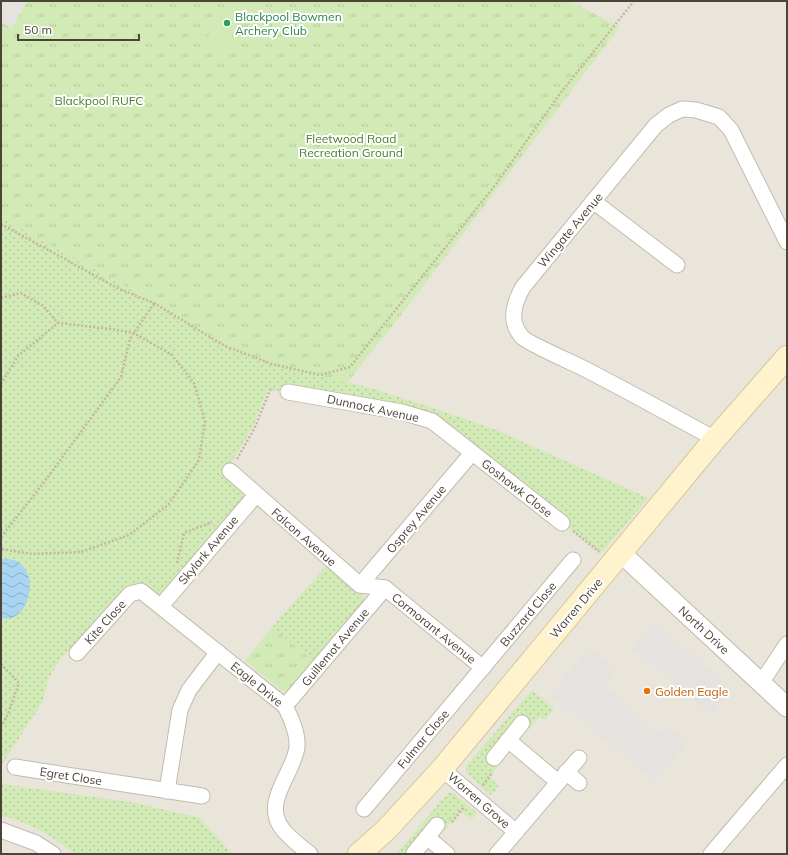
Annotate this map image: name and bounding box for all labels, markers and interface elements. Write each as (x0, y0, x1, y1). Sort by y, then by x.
place label: Blackpool Bowmen Archery Club (235, 9, 342, 38)
scale bar (18, 16, 139, 42)
marker: Blackpool Bowmen Archery Club (222, 18, 232, 28)
text: 50 m (24, 22, 52, 37)
park label: Blackpool RUFC (54, 93, 144, 108)
park label: Fleetwood Road Recreation Ground (299, 131, 403, 160)
street label: Wingate Avenue (534, 189, 606, 271)
street label: Dunnock Avenue (326, 391, 420, 425)
street label: Goshawk Close (479, 456, 555, 520)
street label: Osprey Avenue (383, 482, 449, 556)
street label: Falcon Avenue (268, 505, 340, 569)
street label: Skylark Avenue (175, 512, 241, 588)
street label: Warren Drive (546, 575, 606, 641)
street label: Buzzard Close (497, 579, 559, 649)
street label: Cormorant Avenue (389, 589, 479, 667)
street label: Kite Close (81, 597, 129, 647)
street label: North Drive (676, 603, 732, 657)
street label: Guillemot Avenue (298, 605, 372, 689)
street label: Eagle Drive (228, 658, 286, 710)
place label: Golden Eagle (655, 684, 728, 699)
marker: Golden Eagle (642, 686, 652, 696)
street label: Fulmar Close (394, 707, 452, 771)
street label: Egret Close (39, 764, 103, 788)
street label: Warren Grove (445, 769, 513, 831)

